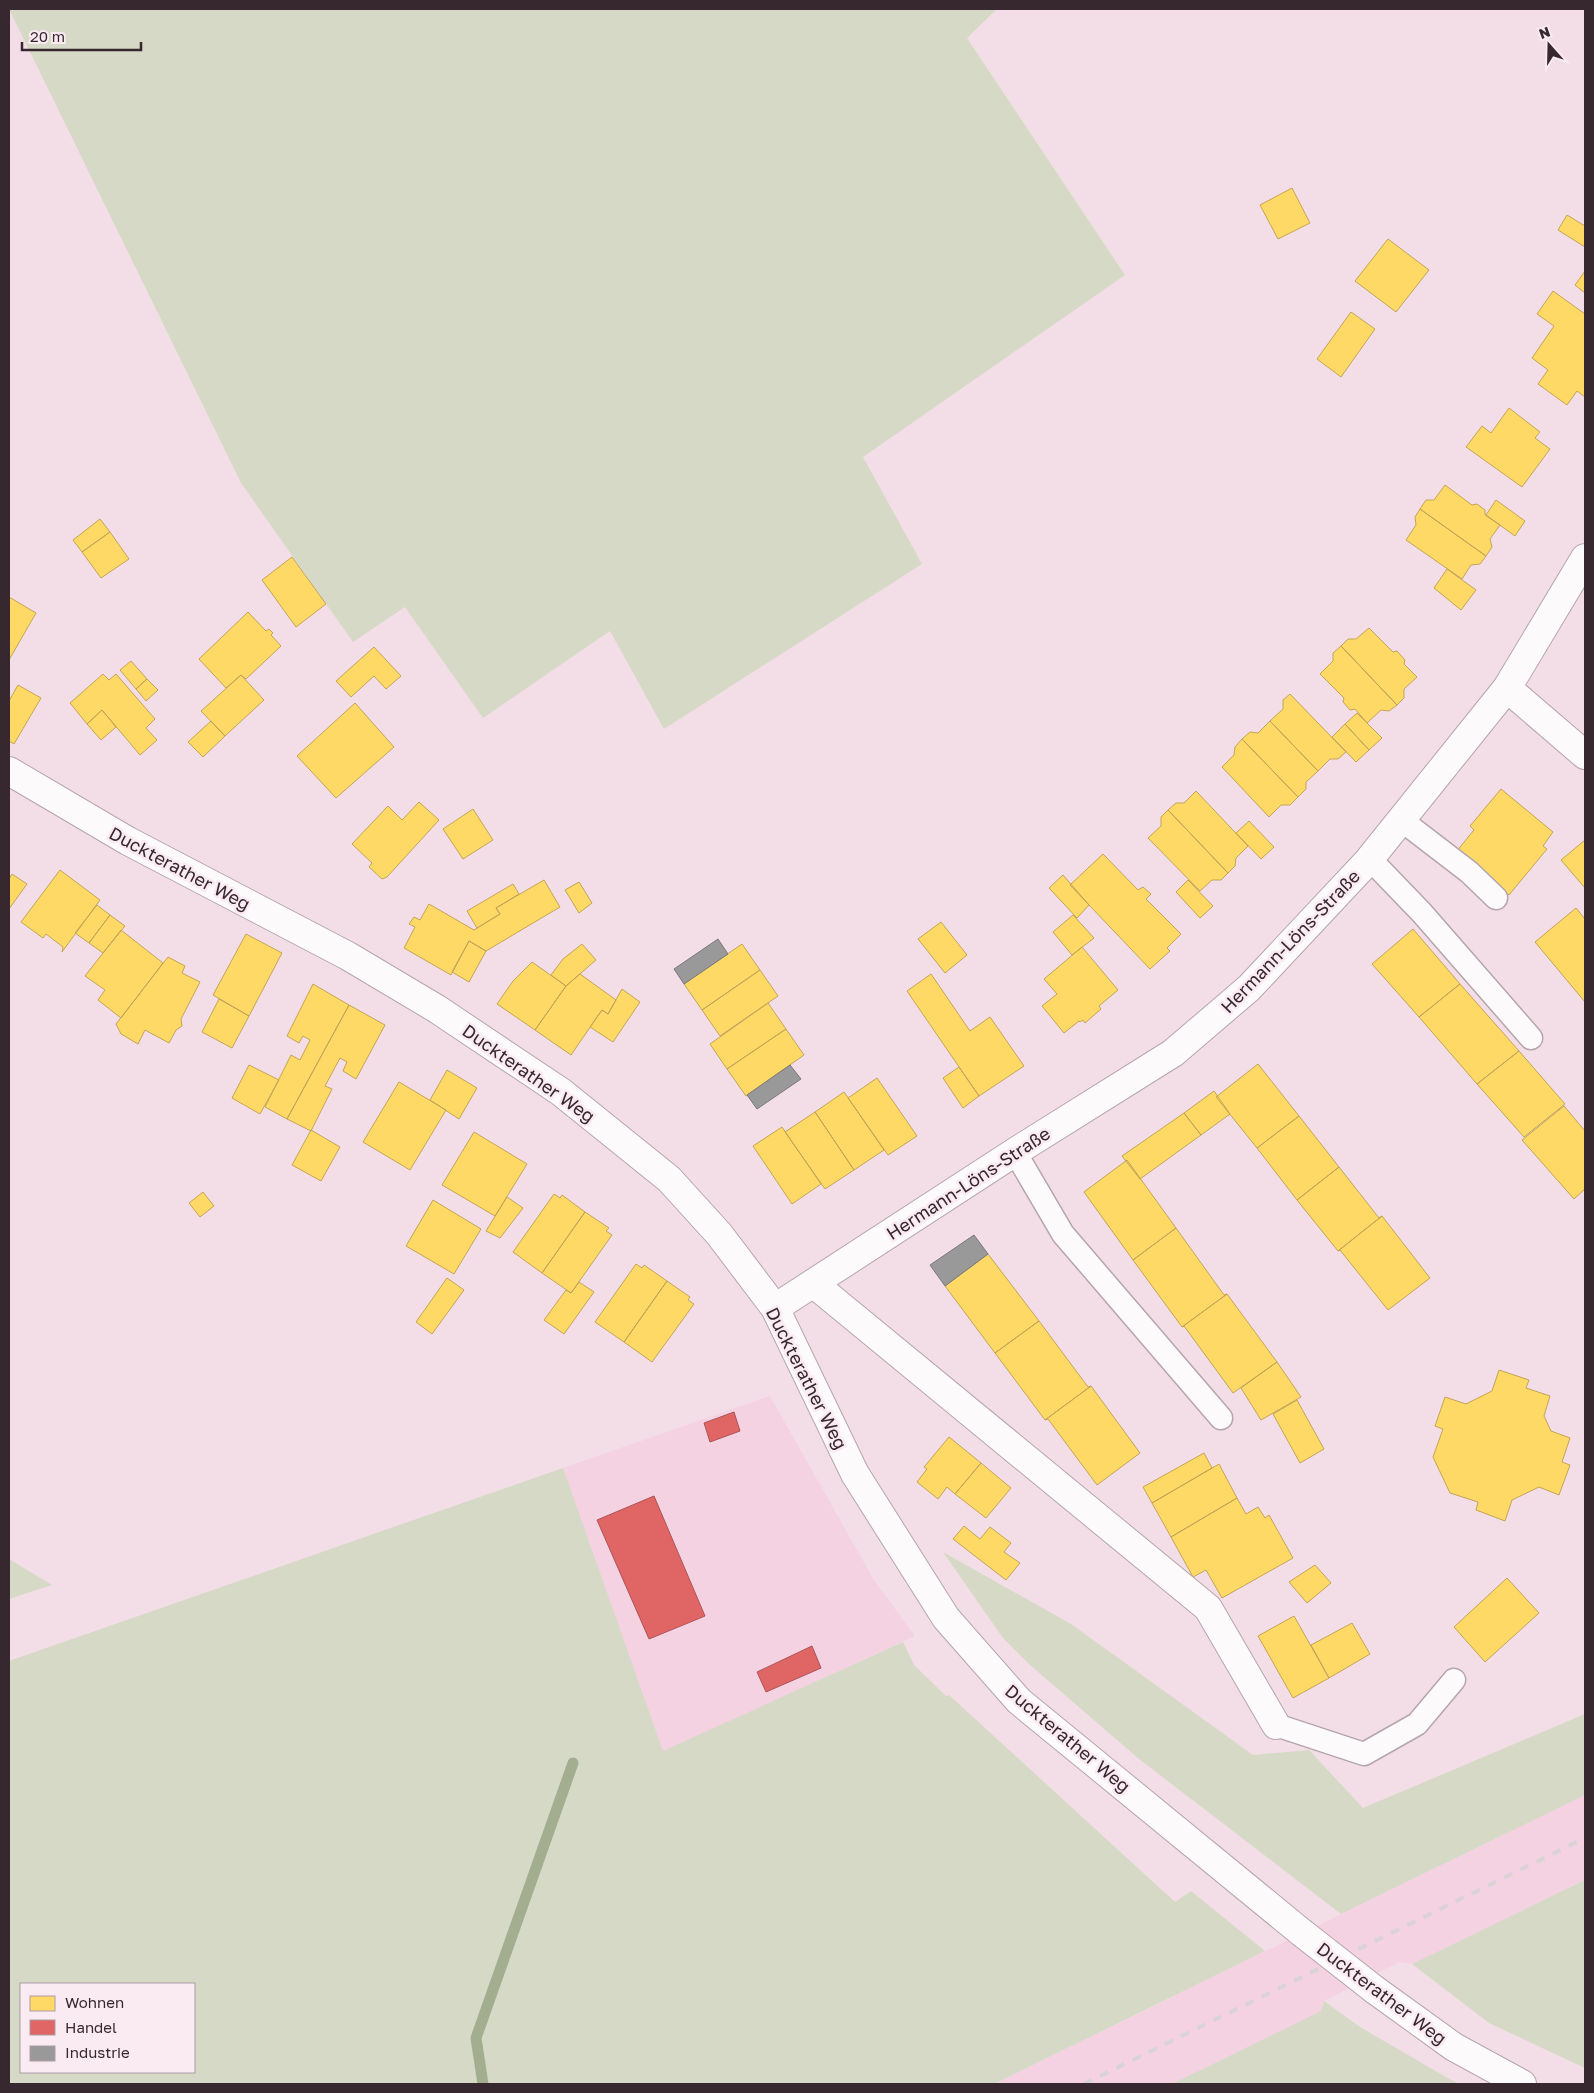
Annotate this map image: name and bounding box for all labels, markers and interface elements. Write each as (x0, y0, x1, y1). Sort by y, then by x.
scale bar (22, 20, 141, 52)
north arrow (1524, 20, 1574, 70)
text: N (1536, 23, 1552, 42)
text: 20 m (30, 27, 65, 45)
street label: Duckterather Weg (106, 822, 254, 914)
street label: Hermann-Löns-Straße (1216, 865, 1364, 1017)
street label: Duckterather Weg (459, 1019, 599, 1127)
street label: Hermann-Löns-Straße (882, 1122, 1054, 1244)
street label: Duckterather Weg (762, 1303, 852, 1453)
street label: Duckterather Weg (1001, 1679, 1135, 1797)
street label: Duckterather Weg (1313, 1937, 1451, 2049)
legend (20, 1983, 195, 2073)
text: Wohnen (65, 1993, 124, 2011)
text: Handel (65, 2018, 117, 2036)
text: Industrie (65, 2043, 130, 2061)

